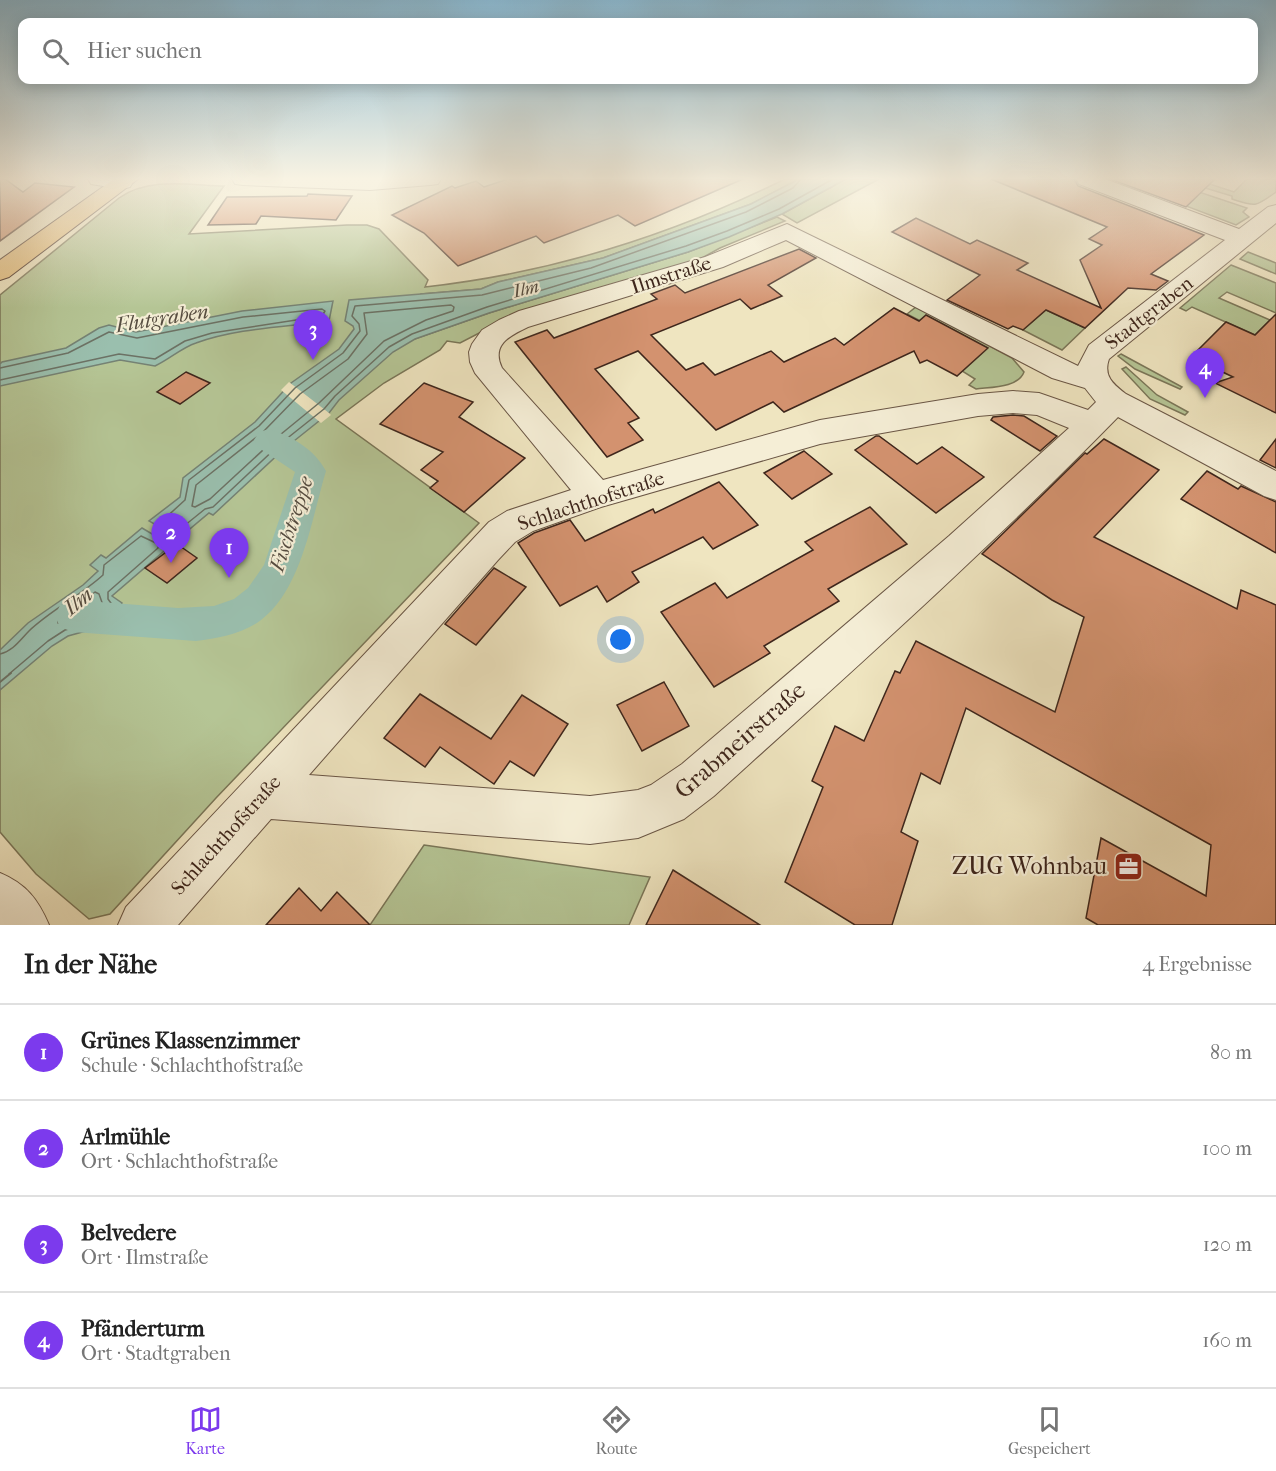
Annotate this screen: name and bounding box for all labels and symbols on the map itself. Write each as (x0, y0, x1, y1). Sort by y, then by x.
street label: Ilmstraße (628, 251, 714, 299)
street label: Stadtgraben (1100, 271, 1198, 354)
water label: Ilm (510, 276, 541, 303)
water label: Flutgraben (113, 299, 210, 337)
pin: 3 (294, 310, 332, 360)
pin: 4 (1186, 348, 1224, 398)
street label: Schlachthofstraße (515, 466, 667, 536)
water label: Fischtreppe (264, 473, 318, 575)
pin: 2 (152, 514, 190, 563)
pin: 1 (210, 528, 248, 578)
water label: Ilm (58, 582, 97, 620)
your location (606, 625, 635, 654)
street label: Grabmeirstraße (669, 676, 811, 804)
street label: Schlachthofstraße (166, 770, 286, 899)
office icon: ZUG Wohnbau (1112, 850, 1144, 882)
place label: ZUG Wohnbau (952, 852, 1107, 880)

